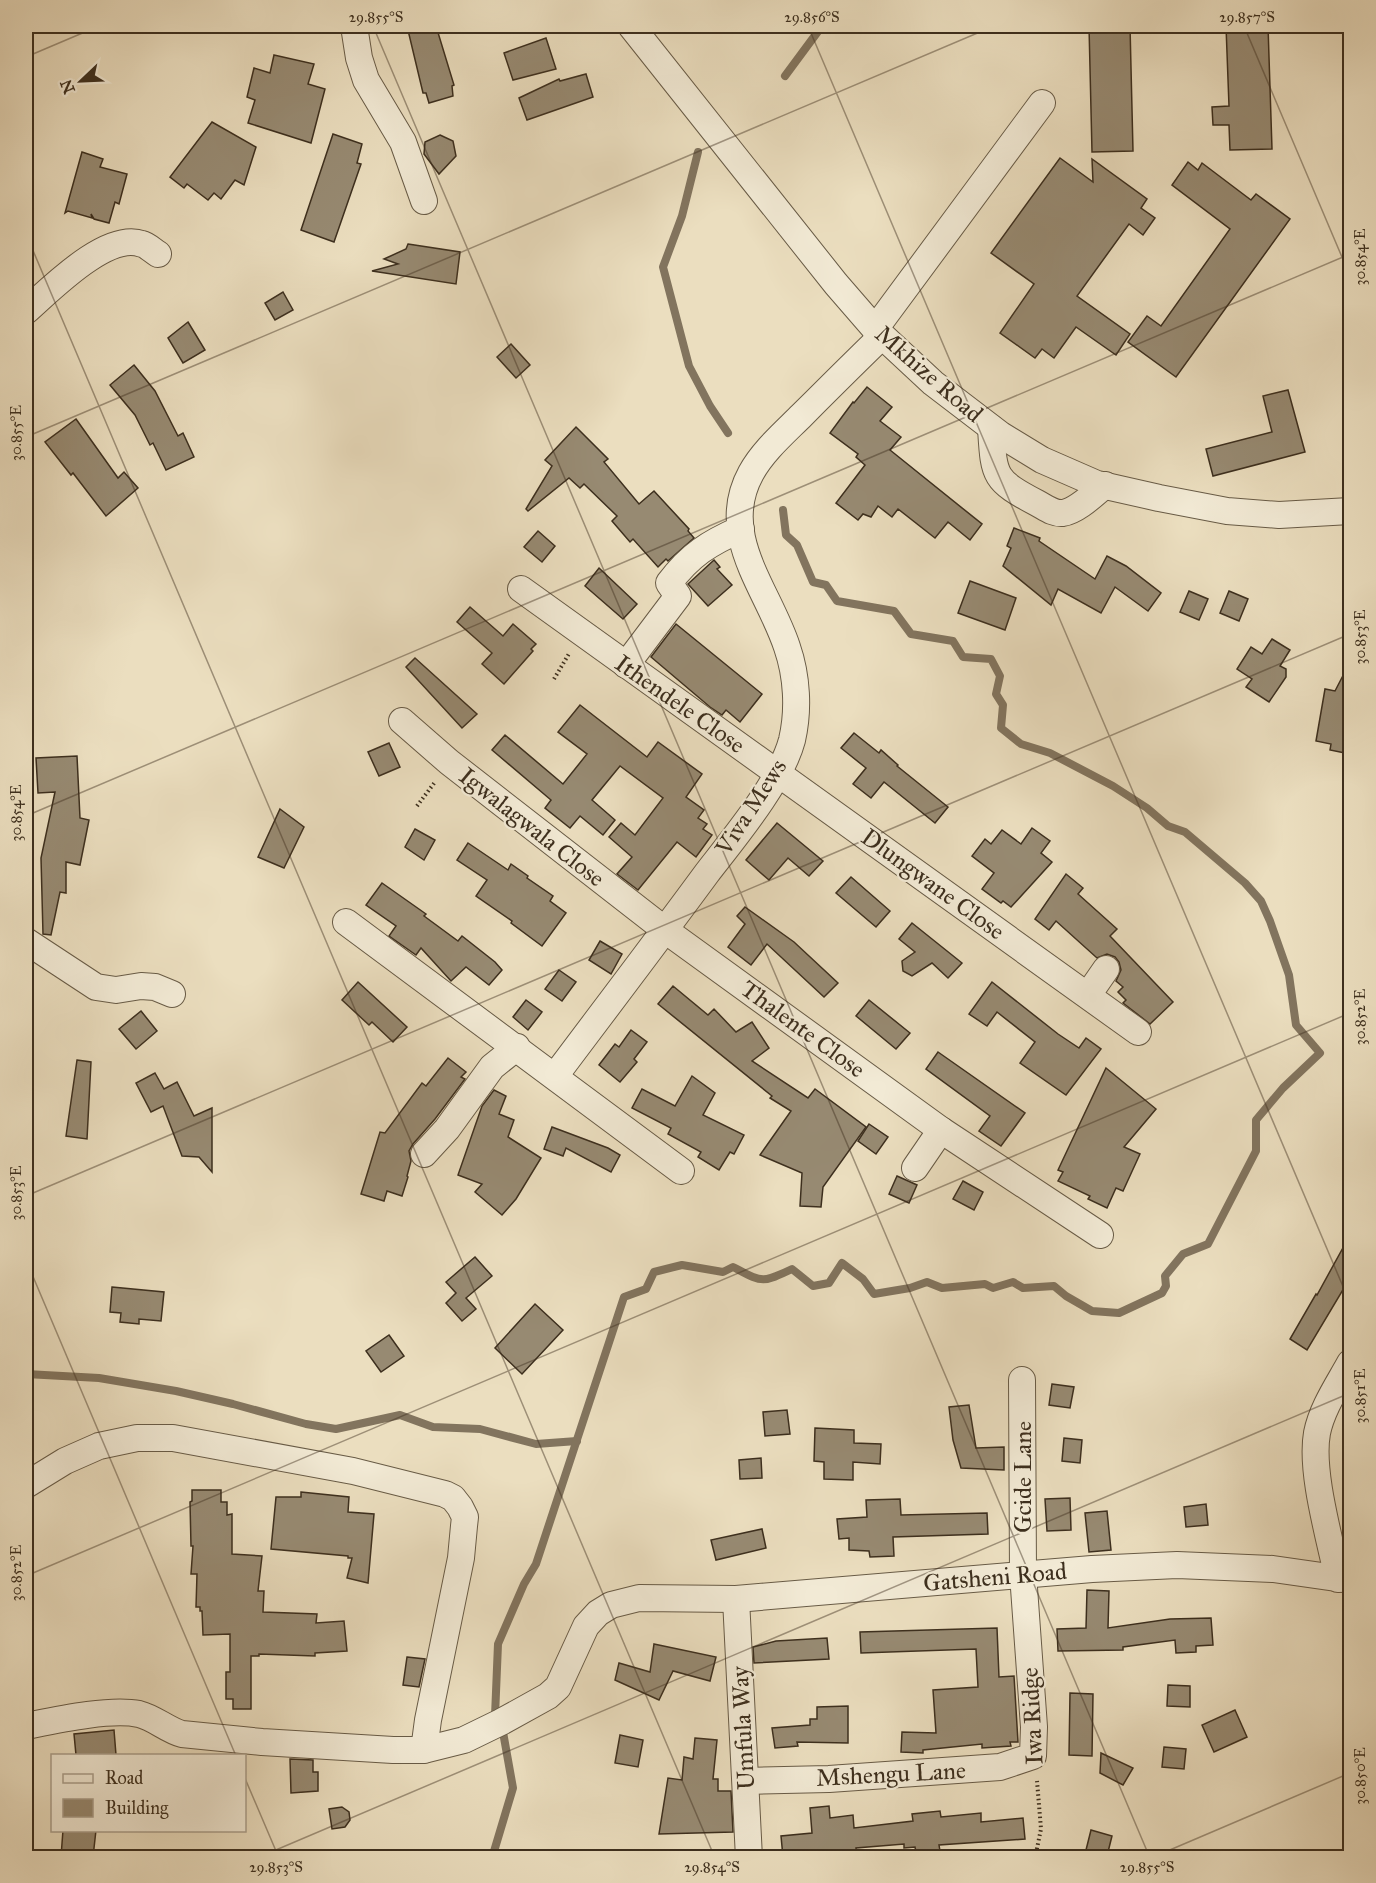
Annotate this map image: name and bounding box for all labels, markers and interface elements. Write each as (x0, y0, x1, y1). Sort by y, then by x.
text: 29.855°S (349, 8, 403, 26)
text: 29.856°S (784, 8, 840, 26)
text: 29.857°S (1219, 8, 1275, 26)
north arrow (51, 51, 111, 111)
text: N (56, 76, 79, 97)
text: 30.854°E (1351, 228, 1369, 285)
street label: Mkhize Road (869, 319, 989, 429)
text: 30.855°E (7, 405, 25, 461)
text: 30.853°E (1351, 609, 1369, 664)
street label: Ithendele Close (609, 648, 751, 760)
street label: Viva Mews (708, 753, 793, 862)
street label: Igwalagwala Close (453, 761, 611, 893)
text: 30.854°E (7, 784, 25, 841)
street label: Dlungwane Close (855, 822, 1011, 946)
street label: Thalente Close (735, 974, 871, 1084)
text: 30.852°E (1351, 989, 1369, 1045)
text: 30.853°E (7, 1165, 25, 1220)
text: 30.851°E (1351, 1368, 1369, 1423)
street label: Gcide Lane (1008, 1421, 1038, 1533)
text: 30.852°E (7, 1545, 25, 1601)
street label: Gatsheni Road (922, 1556, 1068, 1598)
street label: Umfula Way (725, 1665, 761, 1791)
street label: Iwa Ridge (1014, 1667, 1050, 1765)
text: 30.850°E (1351, 1747, 1369, 1805)
legend (51, 1754, 246, 1832)
street label: Mshengu Lane (815, 1755, 967, 1793)
text: Road (105, 1767, 143, 1789)
text: Building (105, 1797, 169, 1820)
text: 29.853°S (249, 1858, 303, 1876)
text: 29.854°S (684, 1858, 740, 1876)
text: 29.855°S (1120, 1858, 1174, 1876)

